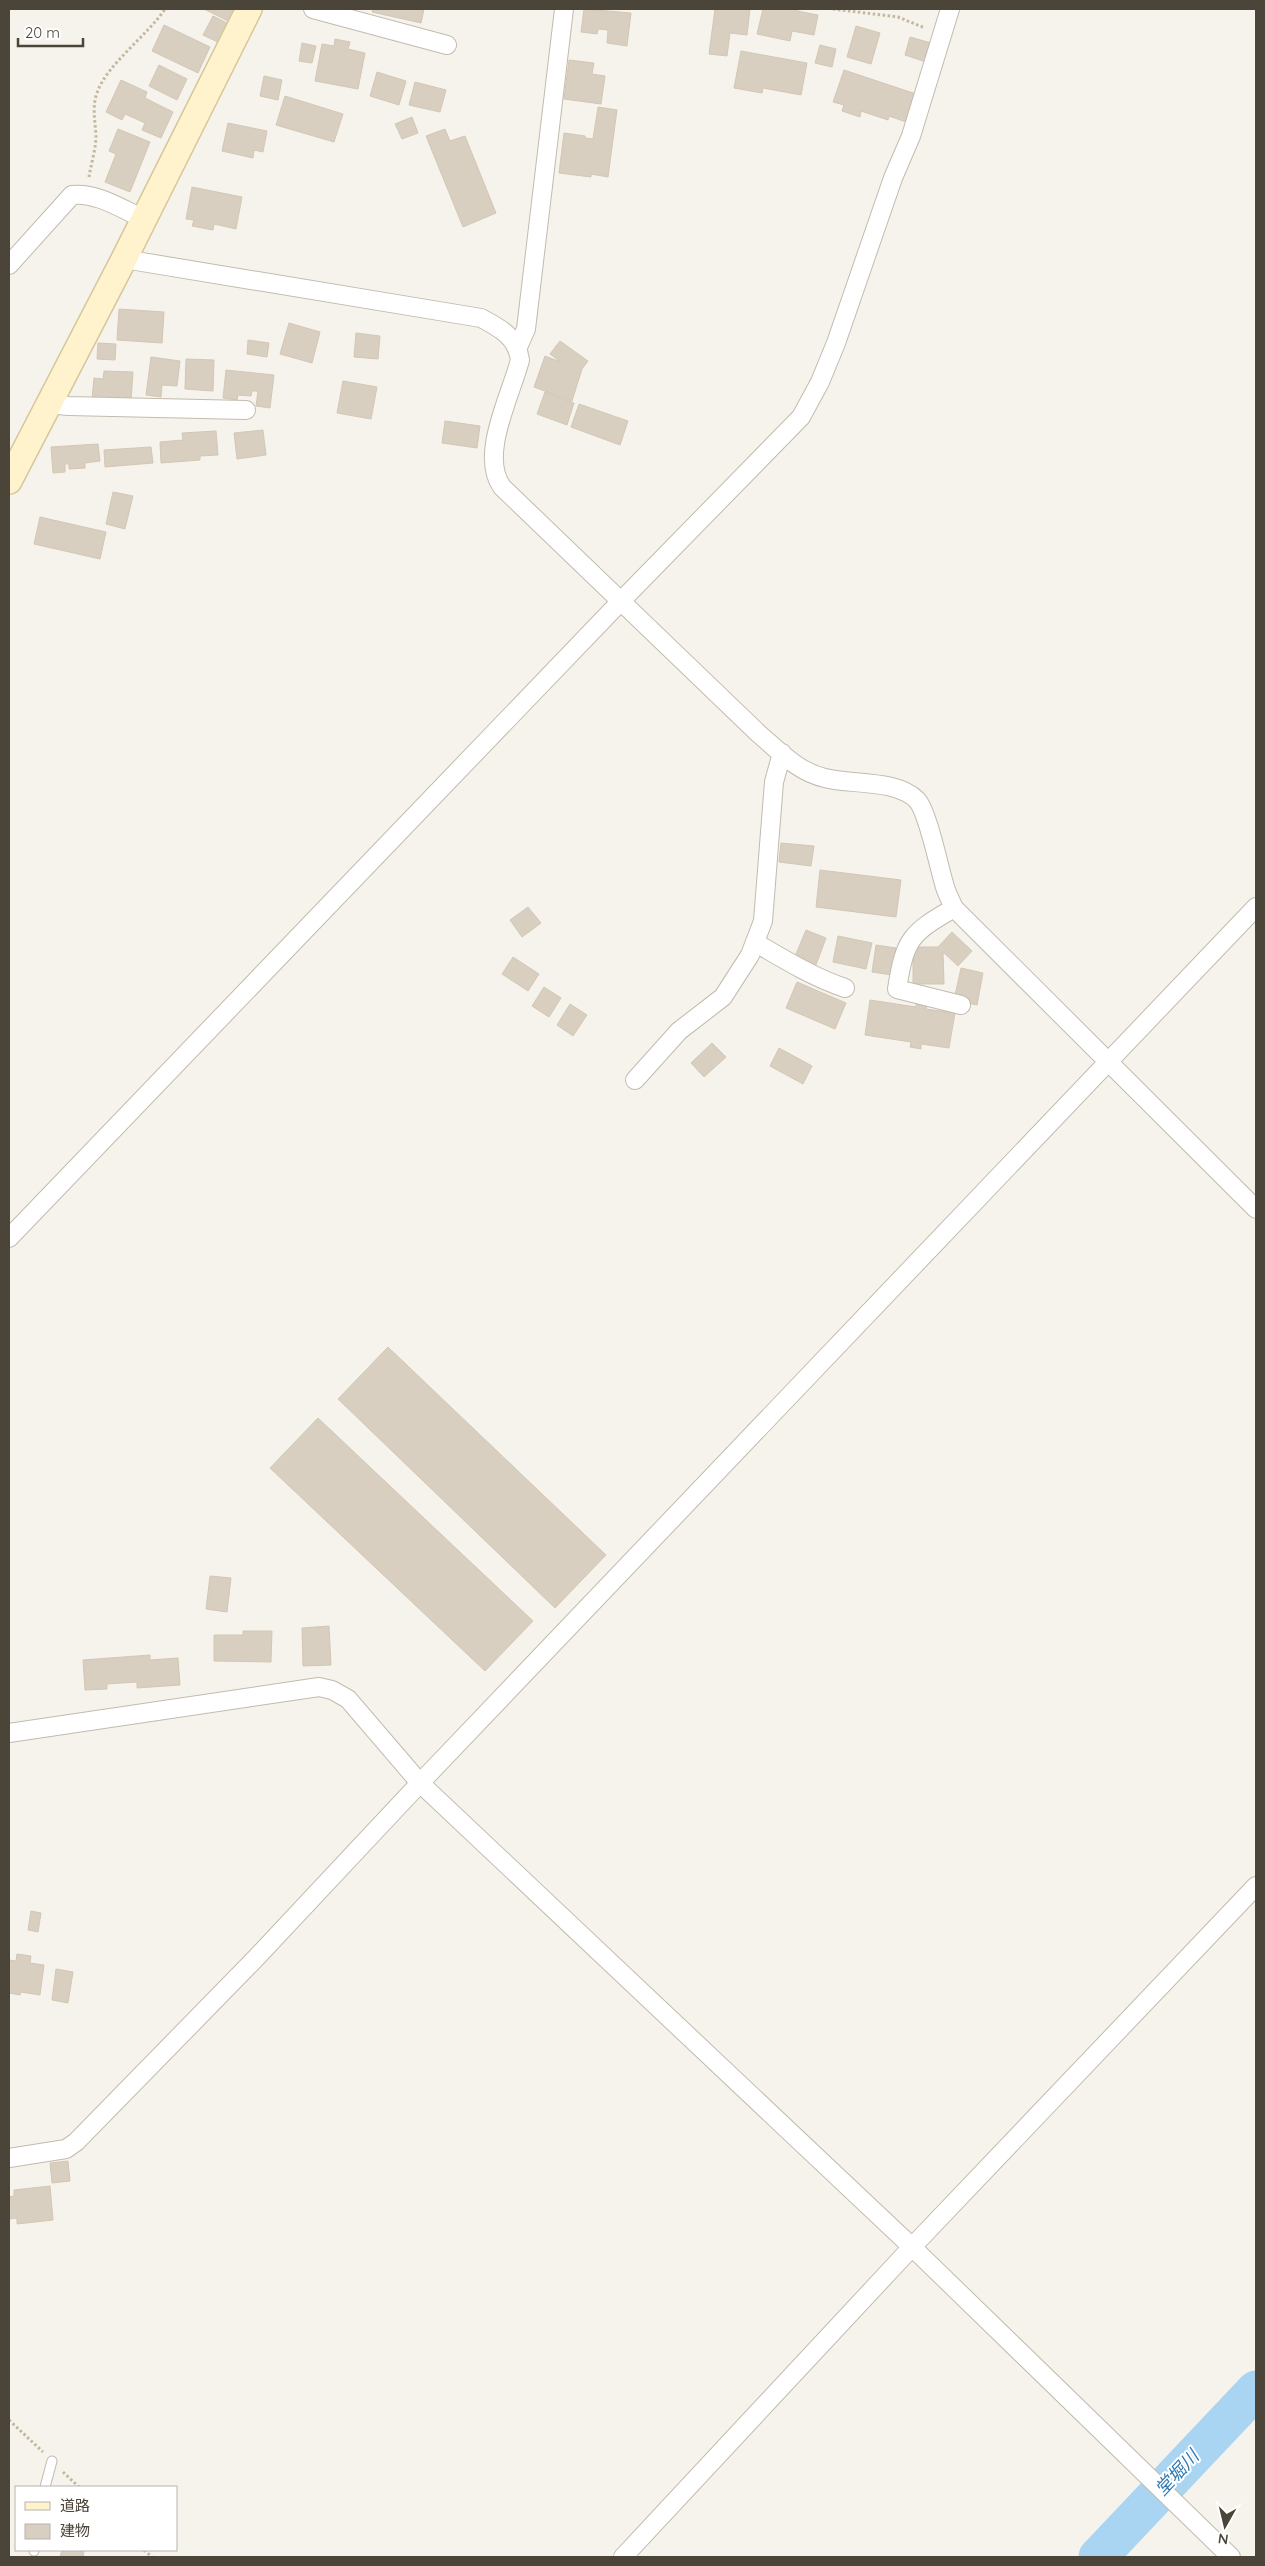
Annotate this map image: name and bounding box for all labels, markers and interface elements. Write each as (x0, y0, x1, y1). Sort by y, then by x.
scale bar (18, 15, 82, 47)
text: 20 m (25, 23, 60, 42)
water label: 堂堀川 (1150, 2444, 1205, 2500)
legend (15, 2486, 178, 2551)
text: 道路 (60, 2496, 90, 2515)
north arrow (1200, 2501, 1250, 2551)
text: 建物 (60, 2521, 90, 2540)
text: N (1217, 2529, 1230, 2549)

